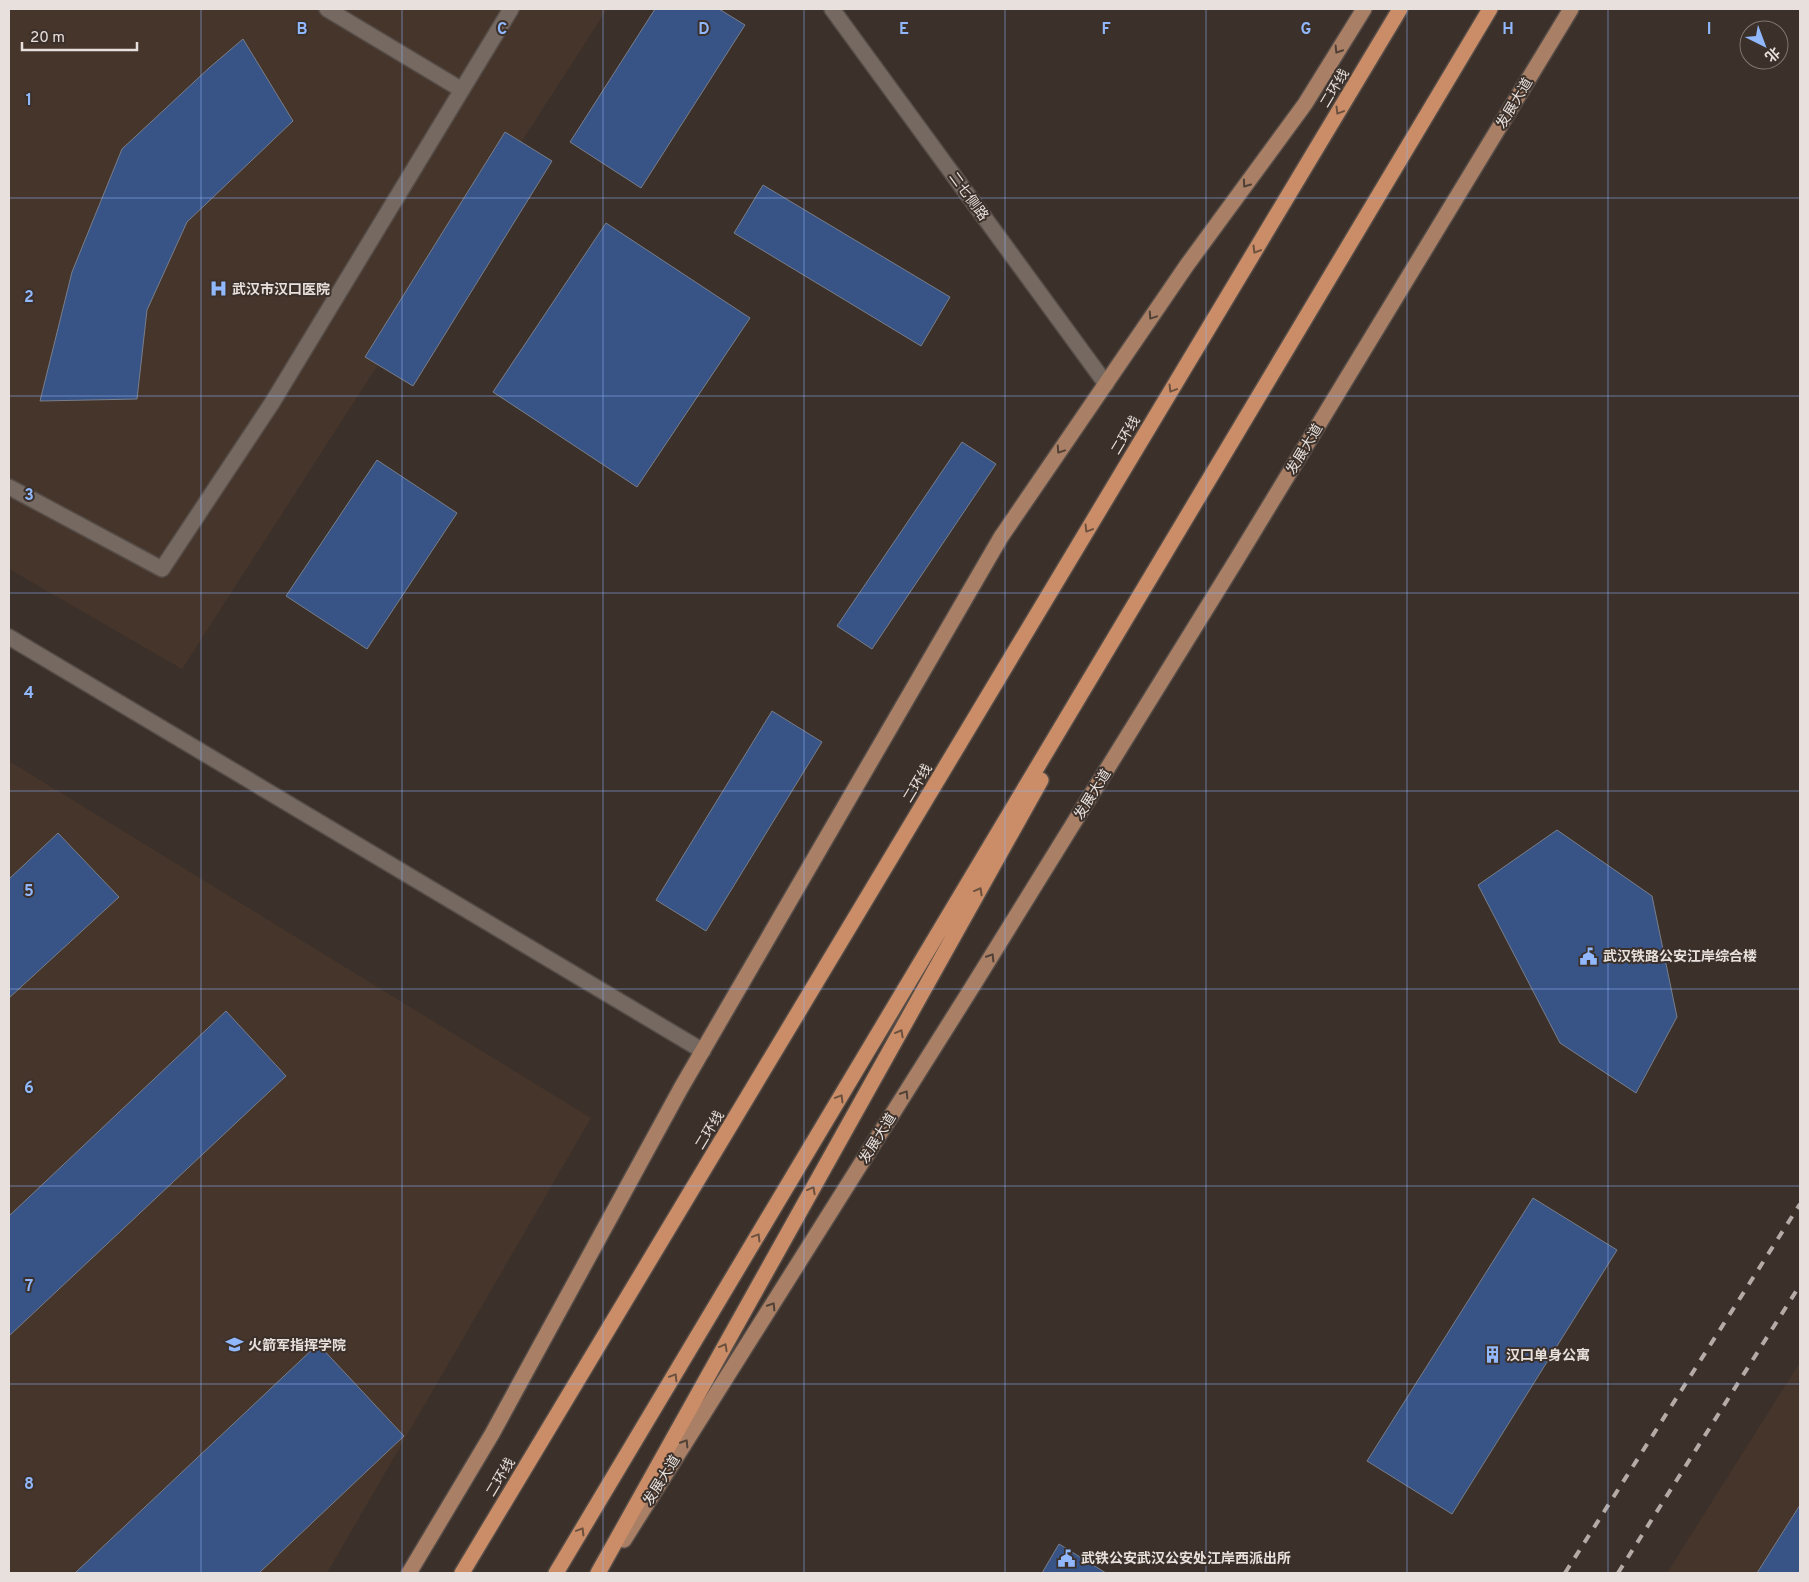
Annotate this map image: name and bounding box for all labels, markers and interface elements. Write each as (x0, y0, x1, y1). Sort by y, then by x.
scale bar (22, 20, 138, 52)
text: B (296, 20, 308, 40)
text: C (497, 20, 507, 40)
text: D (698, 20, 710, 40)
text: E (899, 20, 909, 40)
text: F (1101, 20, 1111, 40)
text: G (1301, 20, 1311, 40)
text: H (1502, 20, 1514, 40)
text: I (1707, 20, 1711, 40)
north arrow (1739, 20, 1789, 70)
text: 20 m (30, 29, 65, 48)
text: 北 (1761, 43, 1783, 65)
one-way arrow (1335, 45, 1345, 54)
street label: 二环线 (1317, 66, 1353, 111)
street label: 发展大道 (1493, 75, 1537, 132)
text: 1 (26, 91, 32, 111)
one-way arrow (1336, 105, 1346, 114)
street label: 二七侧路 (944, 169, 992, 225)
one-way arrow (1243, 178, 1252, 188)
one-way arrow (1252, 244, 1262, 253)
hospital icon: 武汉市汉口医院 (208, 279, 228, 299)
place label: 武汉市汉口医院 (232, 281, 330, 299)
text: 2 (24, 288, 34, 308)
one-way arrow (1149, 310, 1158, 320)
one-way arrow (1168, 384, 1178, 393)
street label: 二环线 (1108, 413, 1144, 458)
street label: 发展大道 (1283, 421, 1327, 478)
one-way arrow (1057, 445, 1066, 454)
text: 3 (24, 486, 34, 506)
one-way arrow (1085, 523, 1095, 532)
text: 4 (24, 684, 34, 704)
street label: 二环线 (900, 761, 936, 806)
street label: 发展大道 (1070, 766, 1115, 823)
text: 5 (24, 882, 34, 902)
one-way arrow (973, 888, 983, 897)
public building icon: 武汉铁路公安江岸综合楼 (1579, 946, 1599, 966)
place label: 武汉铁路公安江岸综合楼 (1603, 948, 1757, 966)
one-way arrow (985, 953, 995, 962)
one-way arrow (893, 1029, 903, 1038)
text: 6 (24, 1079, 34, 1099)
one-way arrow (899, 1091, 908, 1100)
one-way arrow (834, 1094, 844, 1103)
street label: 二环线 (692, 1108, 728, 1153)
street label: 发展大道 (855, 1110, 900, 1167)
one-way arrow (806, 1187, 816, 1196)
one-way arrow (750, 1234, 760, 1243)
text: 7 (25, 1277, 33, 1297)
one-way arrow (765, 1302, 775, 1311)
school or university icon: 火箭军指挥学院 (224, 1335, 244, 1355)
place label: 火箭军指挥学院 (248, 1337, 346, 1355)
one-way arrow (718, 1344, 728, 1353)
building icon: 汉口单身公寓 (1482, 1345, 1502, 1365)
place label: 汉口单身公寓 (1506, 1347, 1590, 1365)
one-way arrow (667, 1373, 677, 1382)
one-way arrow (679, 1440, 688, 1449)
street label: 发展大道 (639, 1452, 684, 1509)
street label: 二环线 (483, 1455, 519, 1500)
text: 8 (24, 1475, 34, 1495)
one-way arrow (575, 1528, 585, 1537)
public building icon: 武铁公安武汉公安处江岸西派出所 (1057, 1548, 1077, 1568)
place label: 武铁公安武汉公安处江岸西派出所 (1081, 1550, 1291, 1568)

